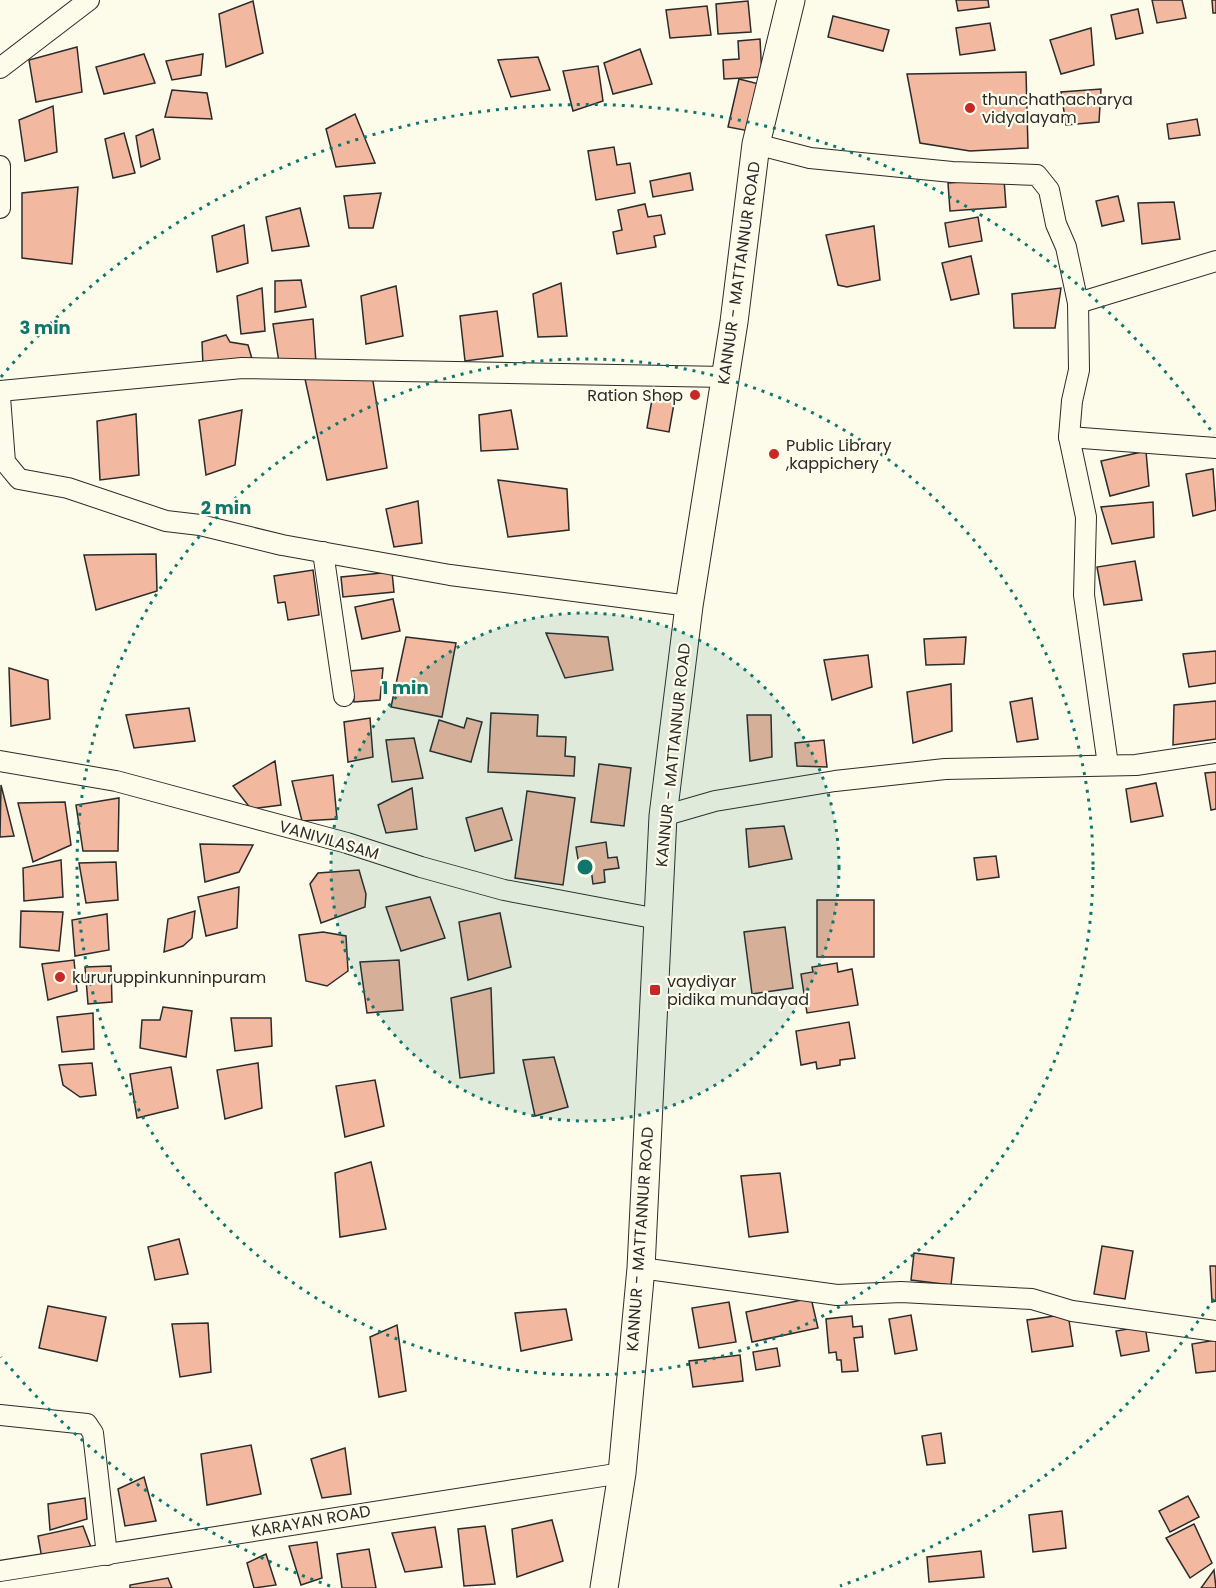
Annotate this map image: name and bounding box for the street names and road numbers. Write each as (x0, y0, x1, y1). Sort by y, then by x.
street label: KANNUR - MATTANNUR ROAD (712, 160, 766, 386)
street label: KANNUR - MATTANNUR ROAD (650, 642, 696, 868)
street label: VANIVILASAM (276, 815, 382, 865)
street label: KANNUR - MATTANNUR ROAD (621, 1126, 659, 1352)
street label: KARAYAN ROAD (249, 1499, 373, 1543)

